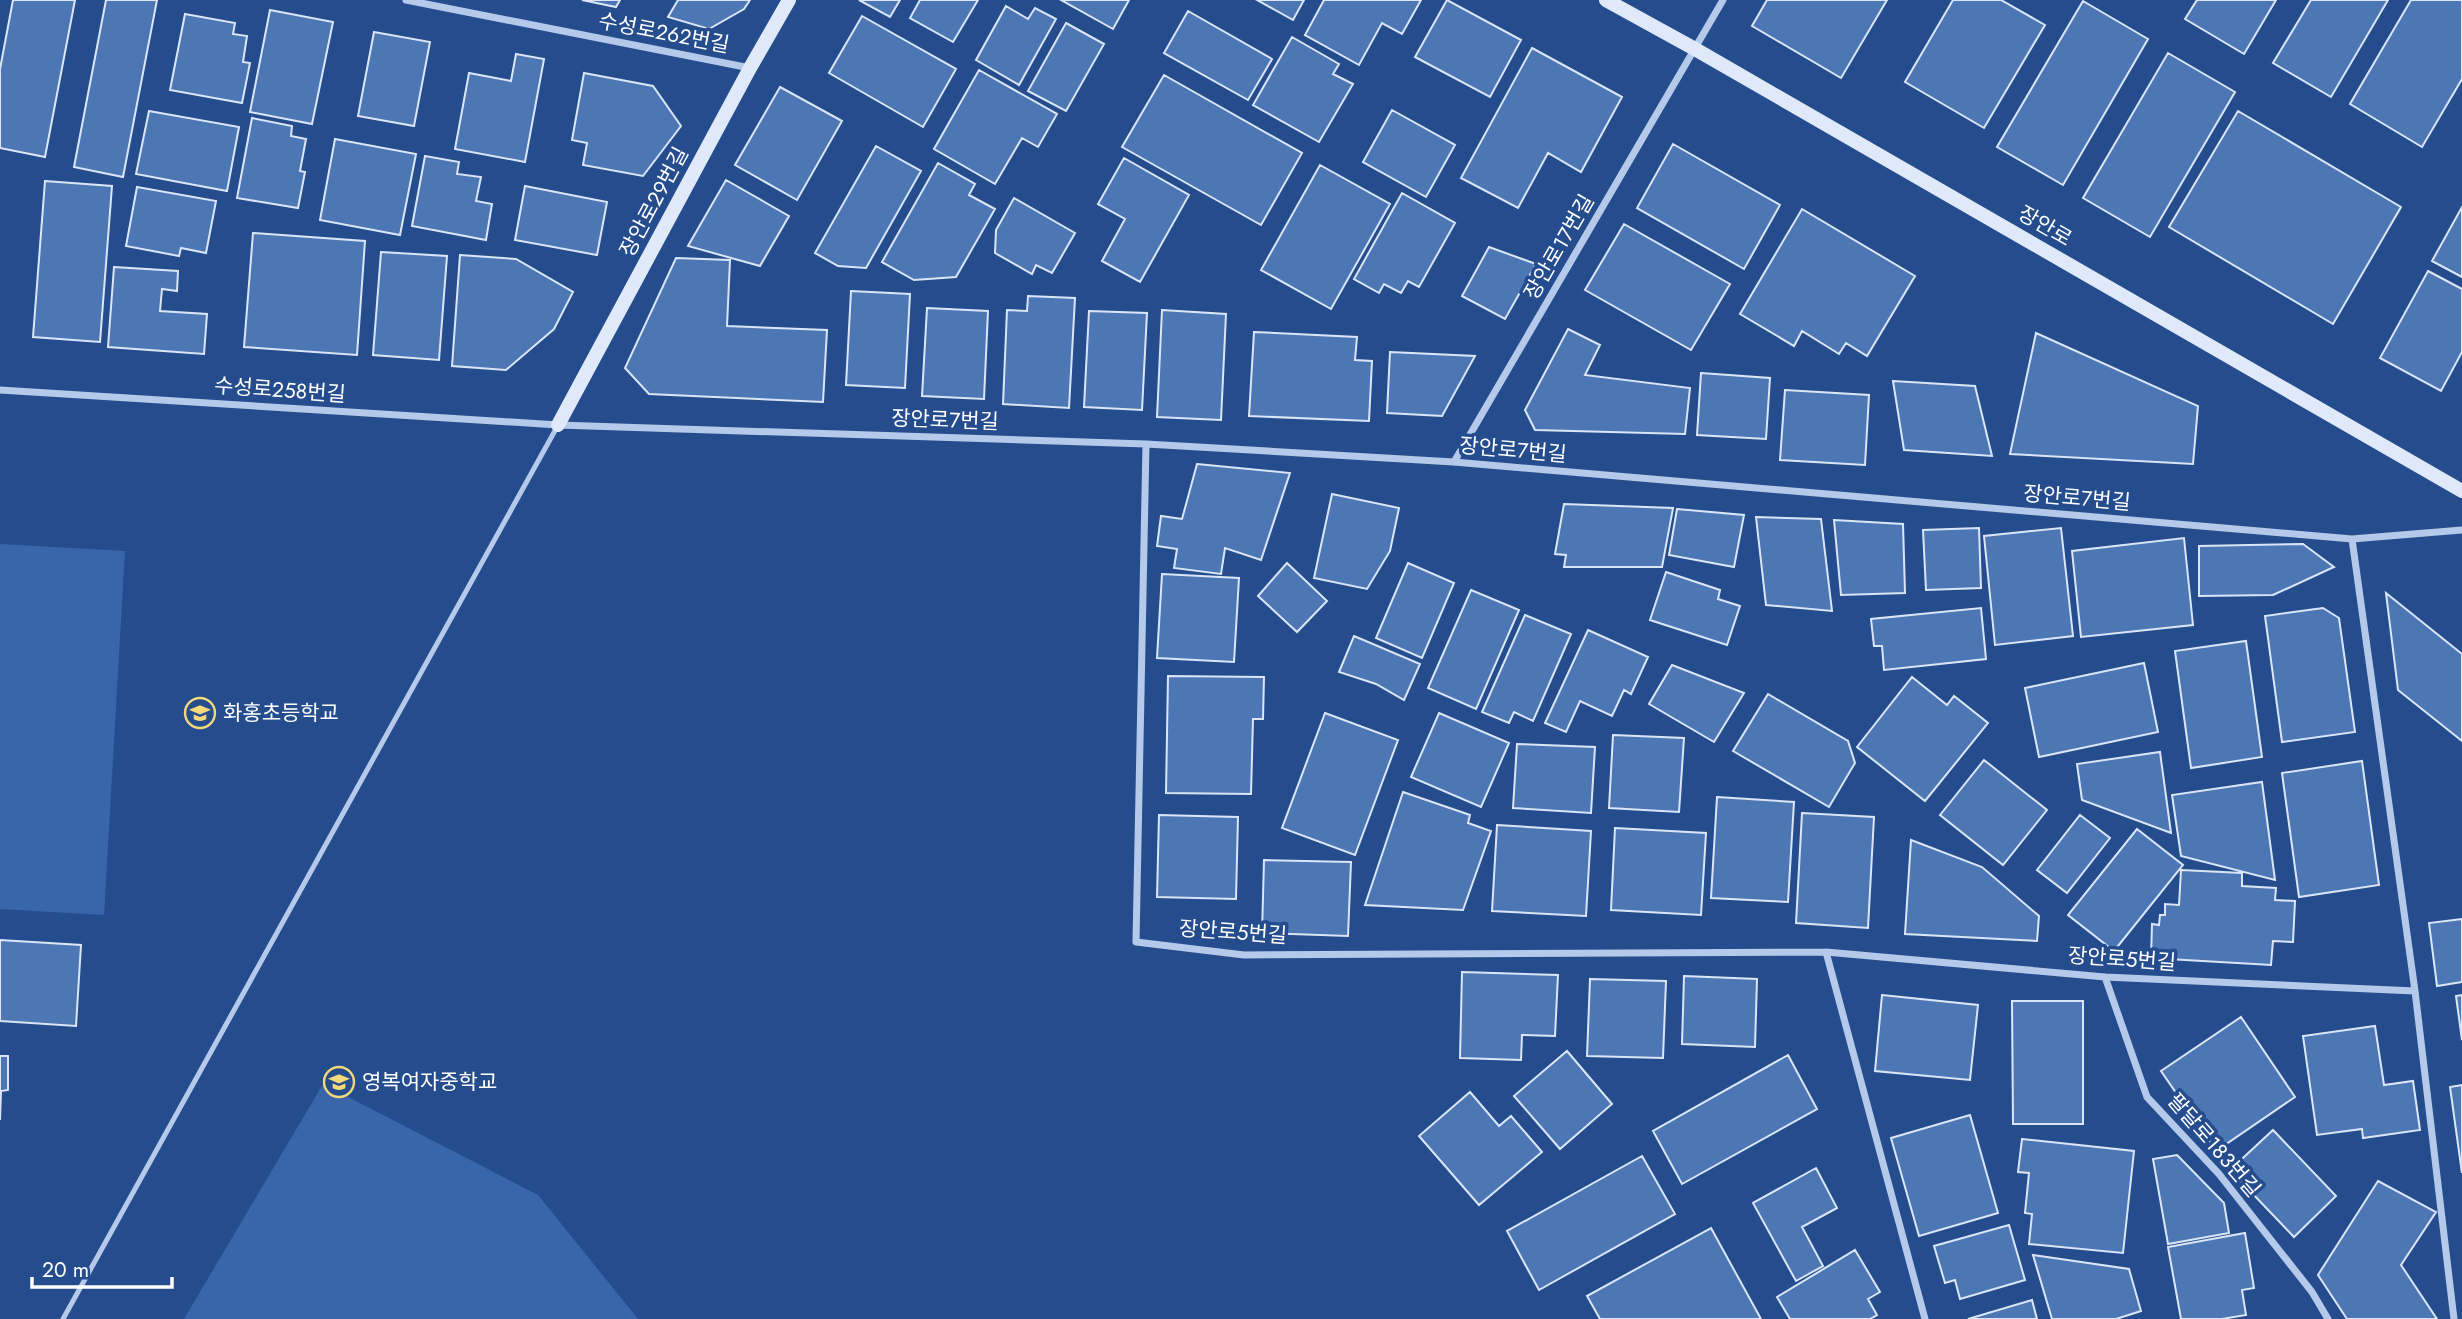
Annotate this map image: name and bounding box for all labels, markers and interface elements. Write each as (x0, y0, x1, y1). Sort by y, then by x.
street label: 수성로262번길 (596, 6, 732, 60)
street label: 장안로29번길 (612, 142, 696, 262)
street label: 장안로17번길 (1517, 189, 1601, 305)
street label: 장안로 (2012, 199, 2078, 253)
street label: 수성로258번길 (213, 370, 347, 410)
street label: 장안로7번길 (891, 403, 999, 437)
street label: 장안로7번길 (1458, 430, 1568, 470)
street label: 장안로7번길 (2022, 478, 2132, 518)
school or university icon: 화홍초등학교 (183, 696, 217, 730)
place label: 화홍초등학교 (223, 698, 339, 728)
street label: 장안로5번길 (1178, 913, 1288, 951)
street label: 장안로5번길 (2067, 940, 2177, 978)
school or university icon: 영복여자중학교 (322, 1065, 356, 1099)
place label: 영복여자중학교 (362, 1067, 497, 1097)
street label: 팔달로183번길 (2160, 1086, 2268, 1204)
scale bar (32, 1246, 172, 1290)
text: 20 m (42, 1255, 89, 1285)

